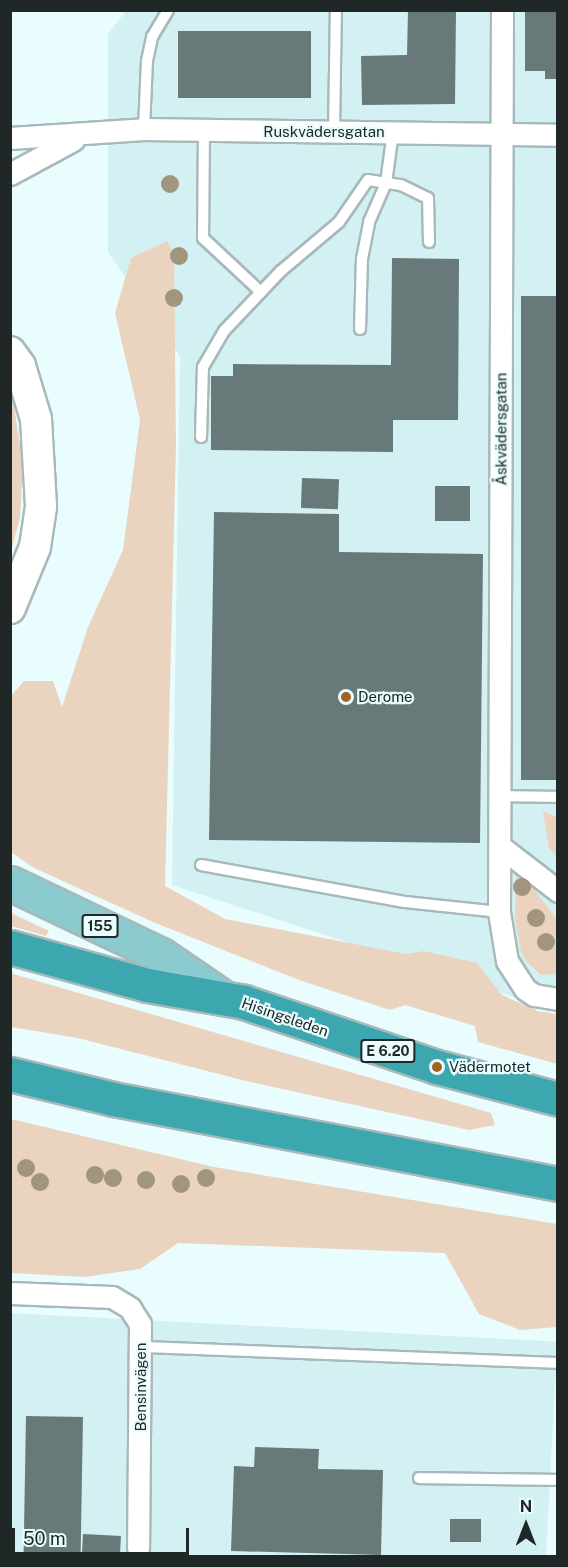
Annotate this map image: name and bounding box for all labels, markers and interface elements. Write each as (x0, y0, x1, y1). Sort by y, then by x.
street label: Ruskvädersgatan (263, 123, 385, 141)
street label: Åskvädersgatan (492, 373, 510, 485)
place label: Derome (358, 688, 413, 706)
marker: Derome (339, 690, 353, 704)
road number: 155 (80, 915, 120, 937)
street label: Hisingsleden (239, 994, 331, 1040)
road number: E 6.20 (360, 1040, 416, 1062)
place label: Vädermotet (449, 1058, 531, 1076)
marker: Vädermotet (430, 1060, 444, 1074)
street label: Bensinvägen (132, 1343, 150, 1431)
north arrow (496, 1495, 556, 1555)
text: N (520, 1497, 532, 1516)
scale bar (15, 1516, 192, 1554)
text: 50 m (23, 1528, 66, 1549)

